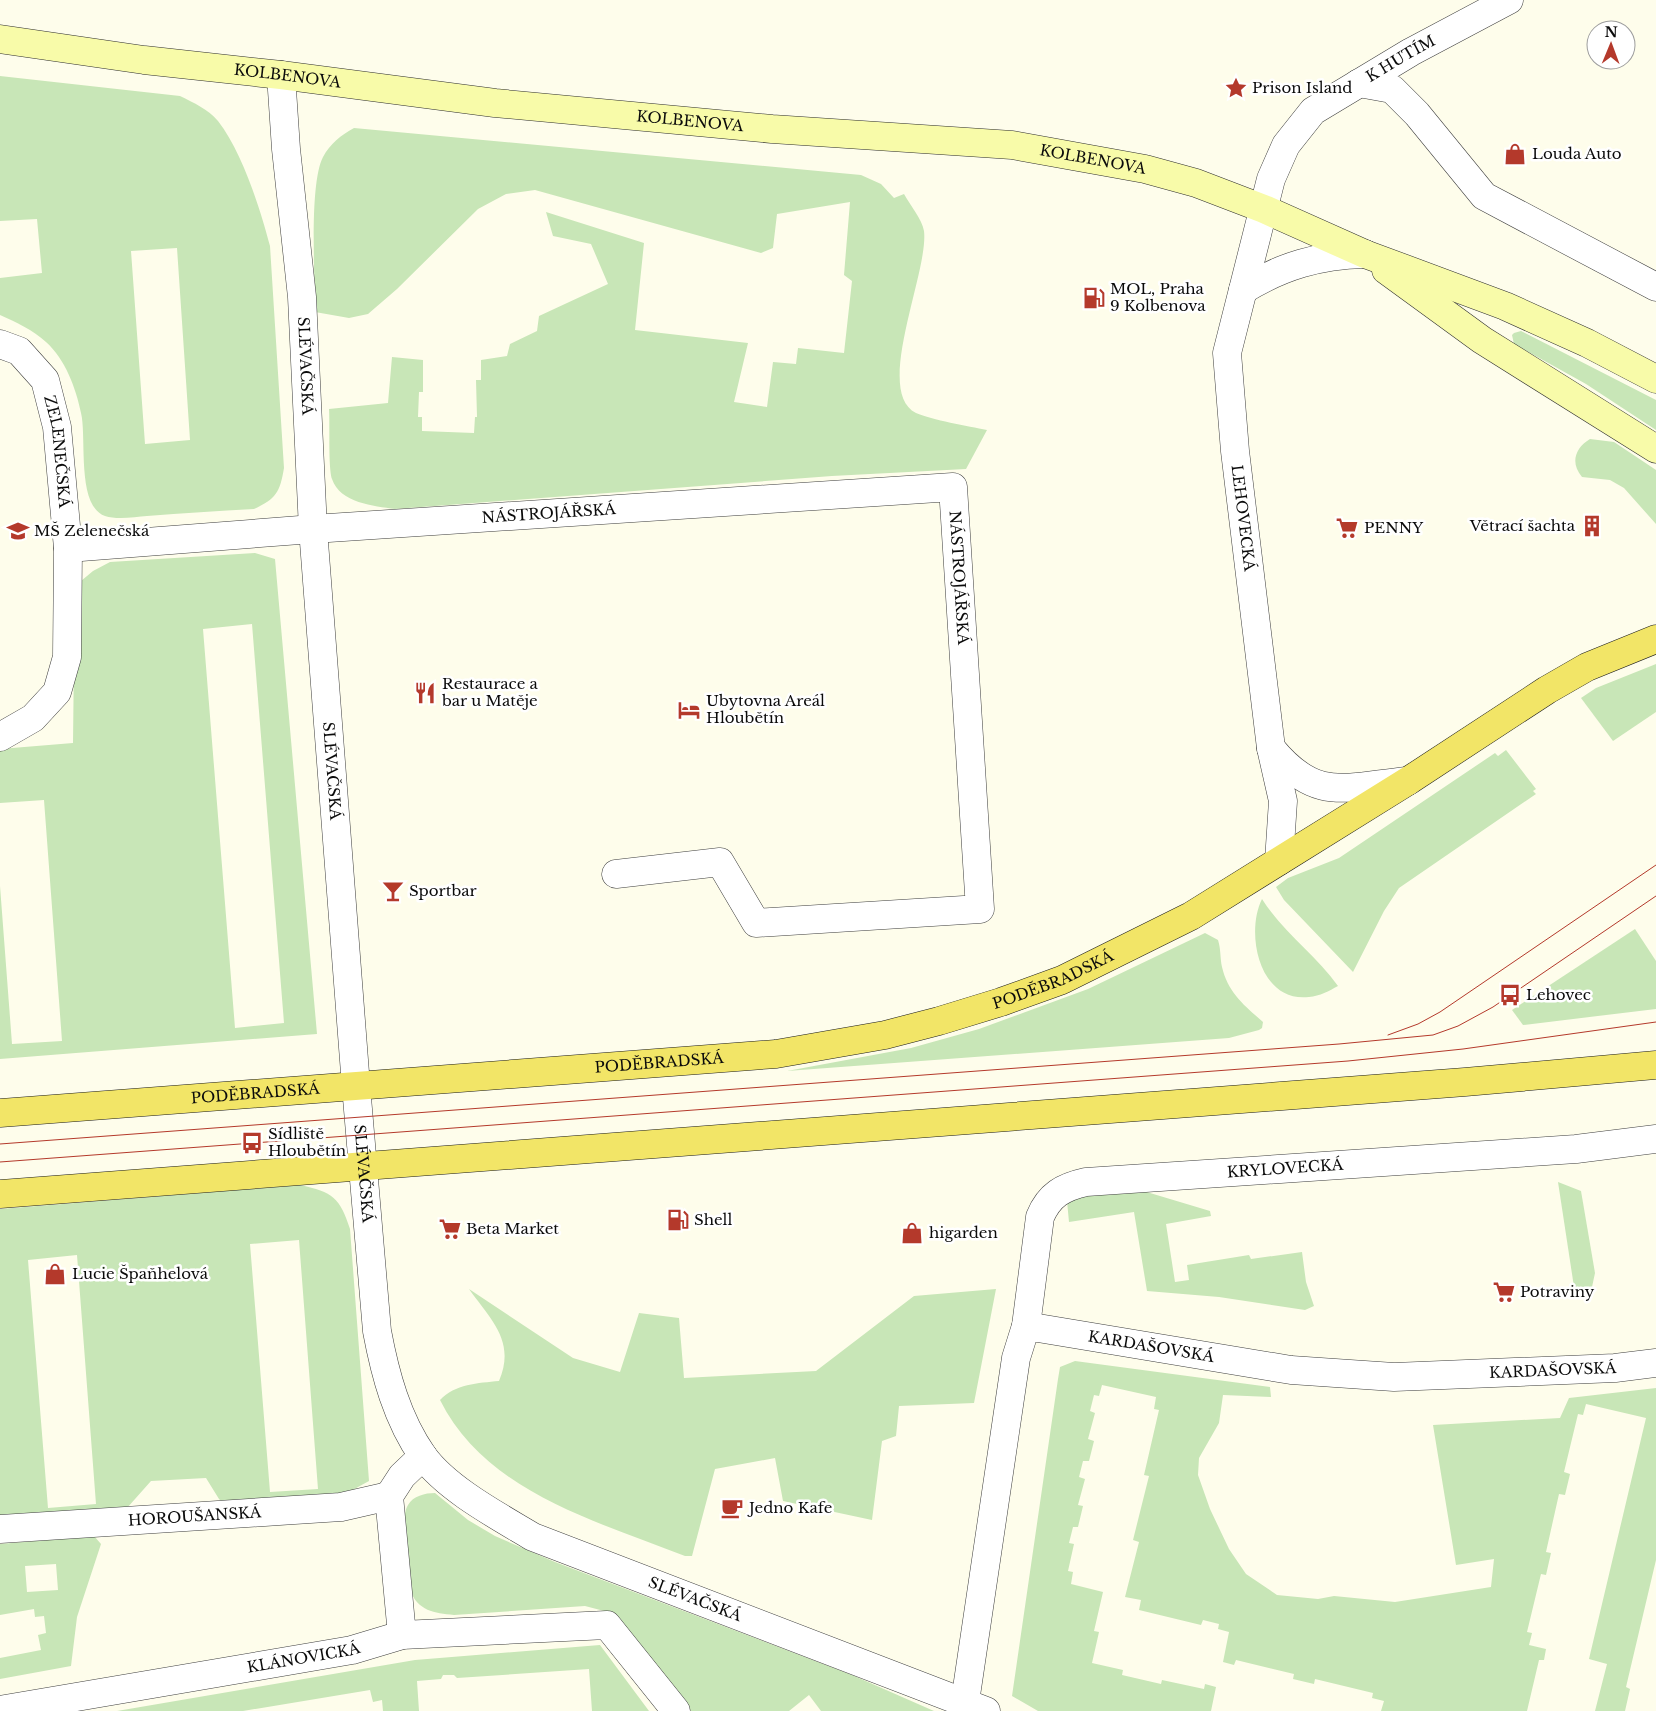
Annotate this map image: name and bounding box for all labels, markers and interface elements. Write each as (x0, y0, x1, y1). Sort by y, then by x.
north arrow (1586, 20, 1636, 70)
text: N (1604, 23, 1618, 41)
street label: K HUTÍM (1362, 31, 1438, 86)
street label: KOLBENOVA (233, 60, 343, 92)
place icon: Prison Island (1223, 75, 1249, 101)
place label: Prison Island (1252, 78, 1352, 97)
street label: KOLBENOVA (636, 106, 745, 135)
street label: KOLBENOVA (1038, 140, 1148, 178)
shop icon: Louda Auto (1502, 141, 1528, 167)
place label: Louda Auto (1532, 144, 1622, 163)
place label: MOL, Praha 9 Kolbenova (1110, 279, 1206, 315)
fuel station icon: MOL, Praha 9 Kolbenova (1081, 285, 1107, 311)
street label: SLÉVAČSKÁ (294, 316, 318, 416)
street label: ZELENEČSKÁ (40, 393, 74, 509)
street label: LEHOVECKÁ (1228, 464, 1260, 573)
street label: NÁSTROJÁŘSKÁ (481, 499, 617, 527)
street label: NÁSTROJÁŘSKÁ (946, 510, 973, 646)
building icon: Větrací šachta (1579, 513, 1605, 539)
supermarket icon: PENNY (1334, 515, 1360, 541)
place label: Větrací šachta (1469, 516, 1576, 535)
school or university icon: MŠ Zelenečská (5, 518, 31, 544)
place label: PENNY (1364, 518, 1424, 537)
place label: MŠ Zelenečská (34, 521, 150, 540)
place label: Restaurace a bar u Matěje (441, 674, 539, 710)
restaurant icon: Restaurace a bar u Matěje (412, 680, 438, 706)
place label: Ubytovna Areál Hloubětín (706, 691, 825, 727)
hotel icon: Ubytovna Areál Hloubětín (676, 697, 702, 723)
street label: SLÉVAČSKÁ (319, 721, 345, 821)
bar icon: Sportbar (380, 878, 406, 904)
place label: Sportbar (409, 881, 478, 900)
street label: PODĚBRADSKÁ (990, 946, 1117, 1013)
bus stop icon: Lehovec (1497, 982, 1523, 1008)
place label: Lehovec (1526, 985, 1591, 1004)
street label: PODĚBRADSKÁ (594, 1048, 725, 1077)
street label: PODĚBRADSKÁ (190, 1079, 321, 1107)
place label: Sídliště Hloubětín (268, 1124, 346, 1160)
street label: SLÉVAČSKÁ (350, 1124, 378, 1224)
bus stop icon: Sídliště Hloubětín (239, 1130, 265, 1156)
street label: KRYLOVECKÁ (1226, 1155, 1344, 1181)
fuel station icon: Shell (665, 1207, 691, 1233)
place label: Shell (694, 1210, 732, 1229)
supermarket icon: Beta Market (437, 1216, 463, 1242)
place label: Beta Market (466, 1219, 559, 1238)
shop icon: higarden (899, 1220, 925, 1246)
place label: higarden (929, 1223, 998, 1242)
shop icon: Lucie Špaňhelová (42, 1261, 68, 1287)
place label: Lucie Špaňhelová (72, 1264, 209, 1283)
supermarket icon: Potraviny (1491, 1279, 1517, 1305)
place label: Potraviny (1520, 1282, 1595, 1301)
street label: KARDAŠOVSKÁ (1087, 1326, 1216, 1366)
street label: KARDAŠOVSKÁ (1489, 1358, 1617, 1382)
cafe icon: Jedno Kafe (719, 1495, 745, 1521)
place label: Jedno Kafe (747, 1498, 832, 1517)
street label: HOROUŠANSKÁ (127, 1502, 262, 1530)
street label: SLÉVAČSKÁ (646, 1572, 745, 1625)
street label: KLÁNOVICKÁ (246, 1638, 363, 1677)

